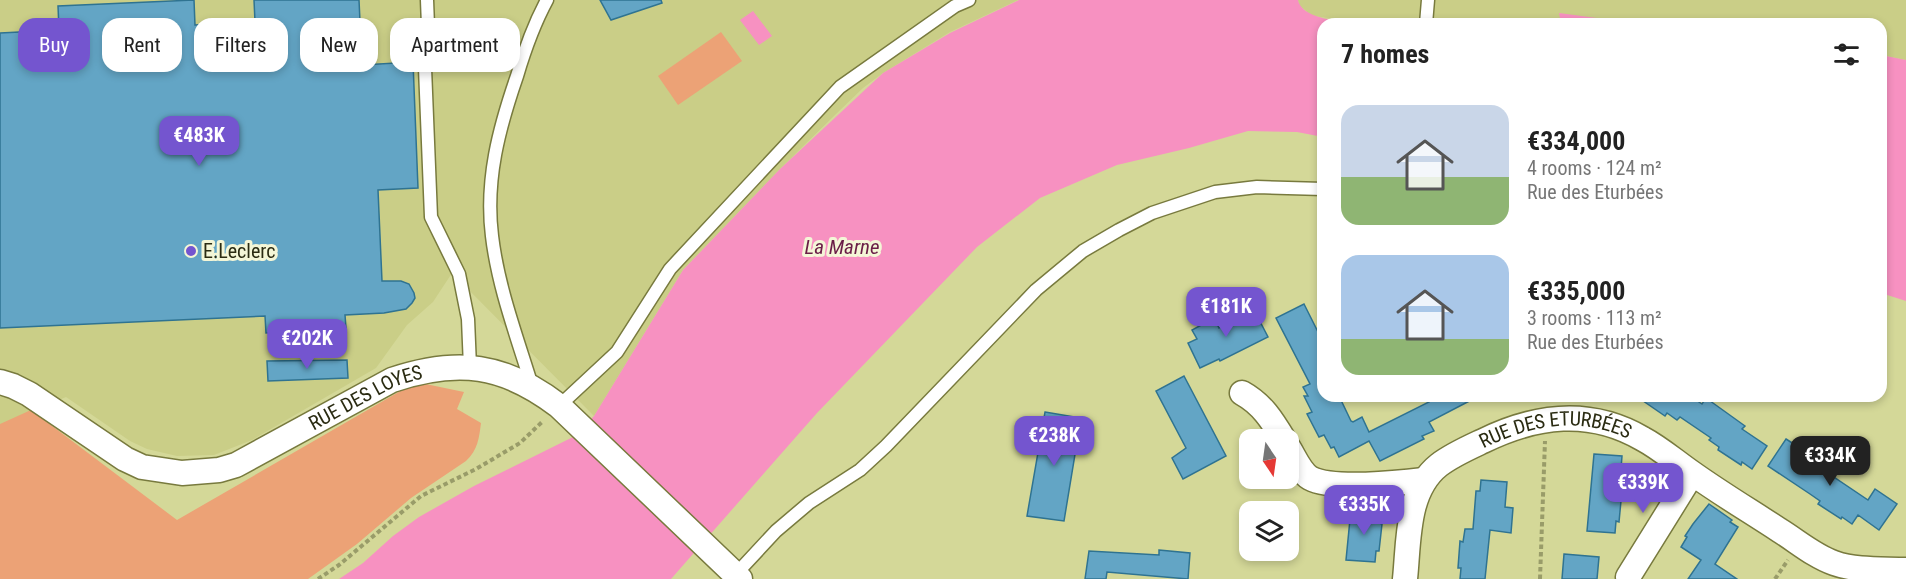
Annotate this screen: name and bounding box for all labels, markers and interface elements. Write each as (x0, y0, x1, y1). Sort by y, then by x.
chip: Buy (18, 18, 90, 72)
chip: Rent (102, 18, 182, 72)
chip: Filters (194, 18, 288, 72)
chip: New (300, 18, 378, 72)
chip: Apartment (390, 18, 520, 72)
icon: filters (1830, 38, 1863, 71)
text: 7 homes (1341, 39, 1429, 69)
pin: €483K (157, 116, 241, 167)
text: €483K (173, 123, 225, 147)
text: €334,000 (1527, 126, 1625, 156)
icon: home (1389, 129, 1461, 201)
text: 4 rooms · 124 m² (1527, 156, 1662, 180)
text: Rue des Eturbées (1527, 180, 1664, 204)
water label: La Marne (805, 235, 880, 259)
place label: E.Leclerc (203, 239, 275, 263)
marker: E.Leclerc (184, 244, 198, 258)
text: €335,000 (1527, 276, 1625, 306)
icon: home (1389, 279, 1461, 351)
pin: €181K (1184, 287, 1268, 338)
text: €181K (1200, 294, 1252, 318)
text: 3 rooms · 113 m² (1527, 306, 1662, 330)
pin: €202K (265, 319, 349, 370)
text: €202K (281, 326, 333, 350)
text: Rue des Eturbées (1527, 330, 1664, 354)
street label: RUE DES LOYES (304, 360, 425, 435)
street label: RUE DES ETURBÉES (1475, 406, 1635, 453)
pin: €238K (1012, 416, 1096, 467)
text: €238K (1028, 423, 1080, 447)
north arrow (1239, 429, 1299, 489)
map controls (1239, 429, 1299, 561)
pin: €334K (1788, 436, 1872, 487)
text: €334K (1804, 443, 1856, 467)
pin: €339K (1601, 463, 1685, 514)
text: €339K (1617, 470, 1669, 494)
pin: €335K (1322, 485, 1406, 536)
text: €335K (1338, 492, 1390, 516)
button: layers (1239, 501, 1299, 561)

